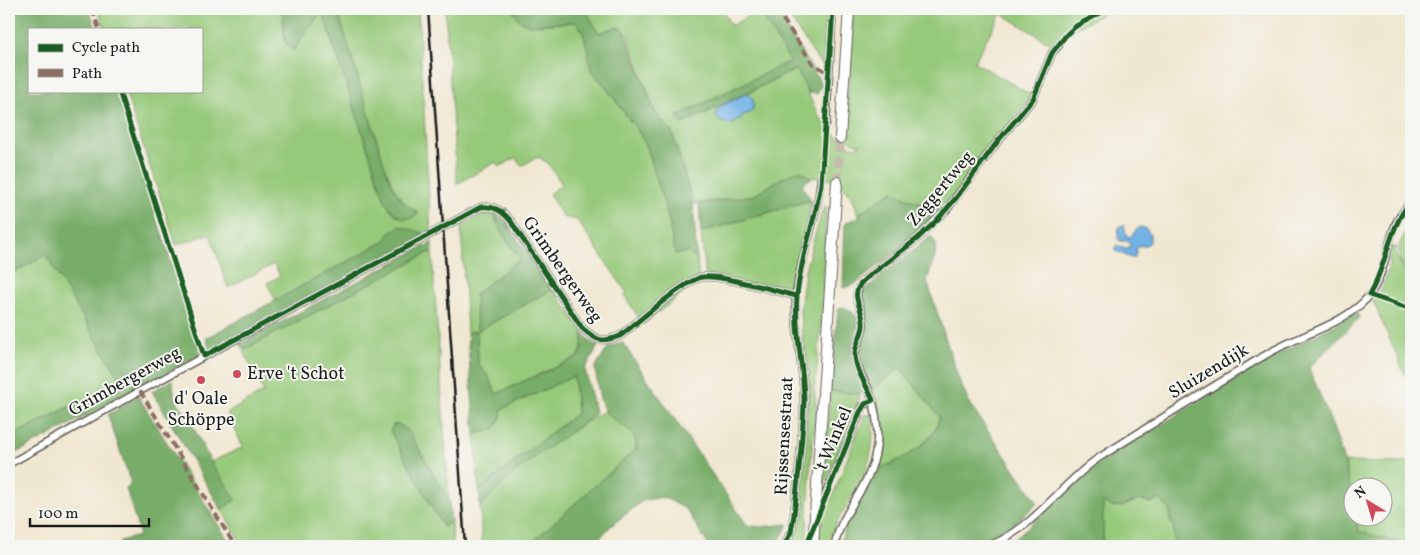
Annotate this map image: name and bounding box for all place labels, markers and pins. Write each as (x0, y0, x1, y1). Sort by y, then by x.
place label: Erve 't Schot (247, 362, 344, 387)
marker: Erve 't Schot (231, 368, 243, 380)
marker: d' Oale Schöppe (195, 374, 207, 386)
place label: d' Oale Schöppe (168, 387, 235, 433)

